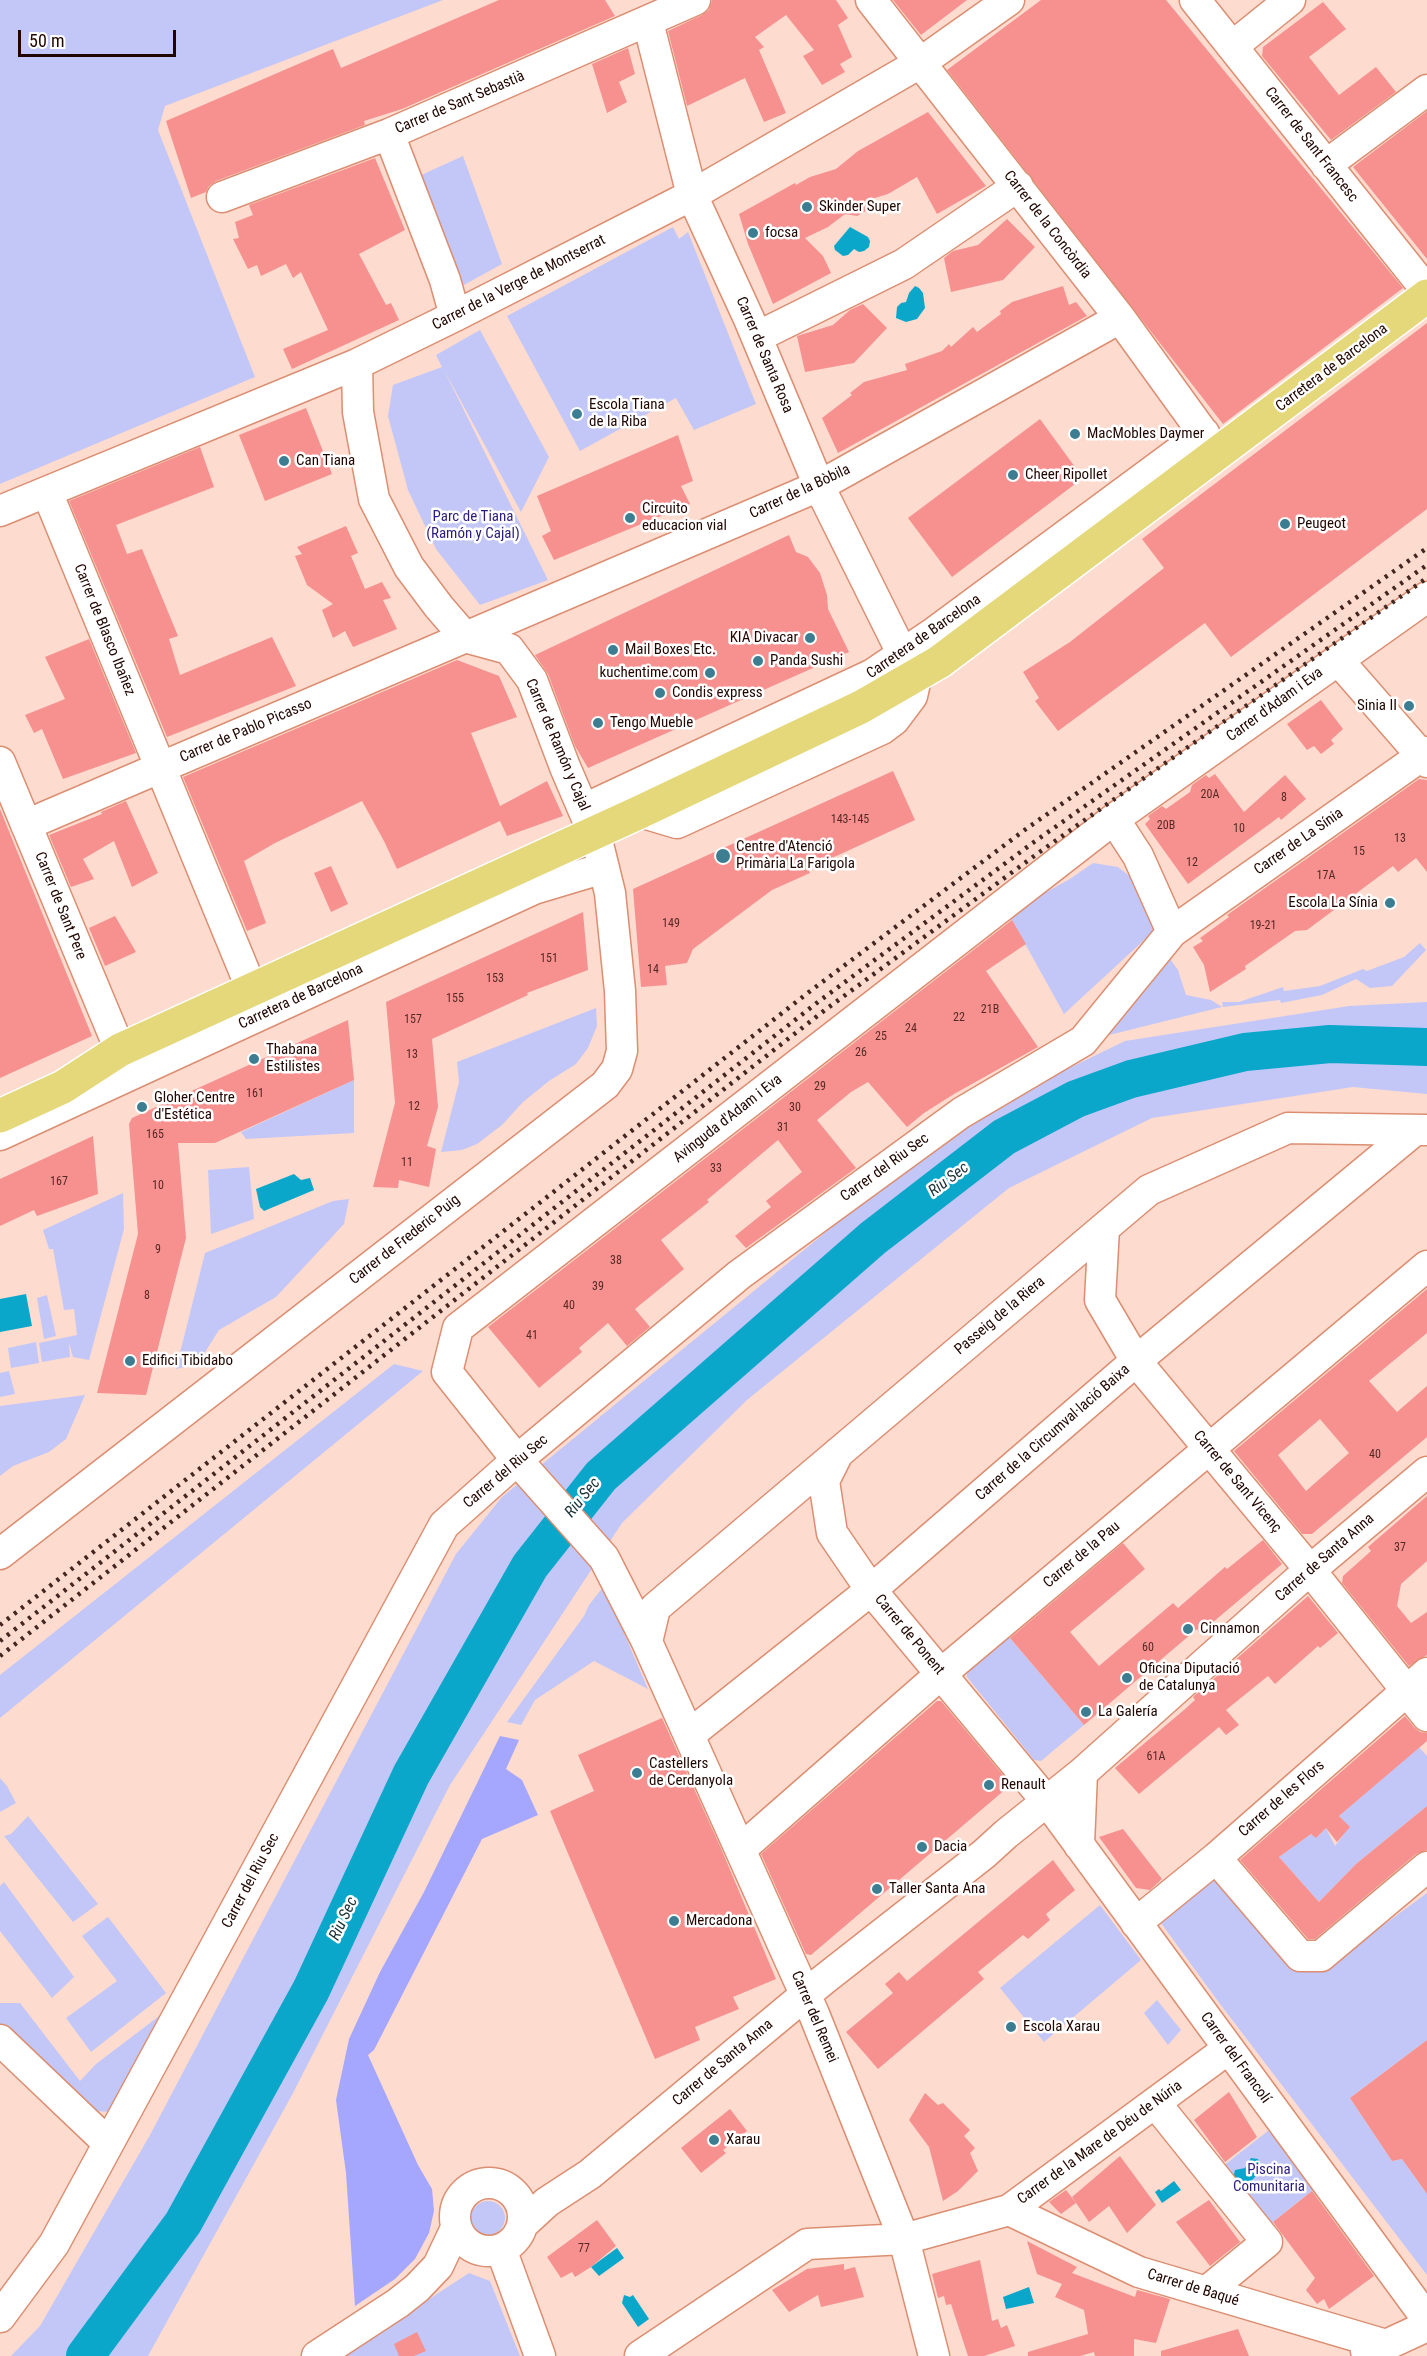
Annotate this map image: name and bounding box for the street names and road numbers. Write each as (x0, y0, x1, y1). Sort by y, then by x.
street label: Carrer de Sant Sebastià (392, 68, 528, 138)
street label: Carrer de Sant Francesc (1260, 84, 1362, 206)
street label: Carrer de la Concòrdia (999, 167, 1095, 283)
street label: Carrer de la Verge de Montserrat (429, 231, 609, 335)
street label: Carrer de Santa Rosa (731, 294, 797, 416)
street label: Carretera de Barcelona (1273, 320, 1391, 416)
street label: Carrer de la Bòbila (747, 461, 853, 523)
street label: Carrer de Blasco Ibañez (69, 562, 139, 698)
street label: Carretera de Barcelona (863, 591, 985, 683)
street label: Carrer d'Adam i Eva (1223, 664, 1327, 746)
street label: Carrer de Ramón y Cajal (521, 676, 593, 814)
street label: Carrer de Pablo Picasso (177, 695, 315, 767)
street label: Carrer de La Sínia (1251, 805, 1347, 879)
street label: Carrer de Sant Pere (30, 850, 90, 962)
street label: Carretera de Barcelona (236, 960, 366, 1034)
street label: Avinguda d'Adam i Eva (670, 1071, 786, 1167)
street label: Carrer del Riu Sec (837, 1130, 933, 1206)
street label: Carrer de Frederic Puig (346, 1191, 464, 1289)
street label: Passeig de la Riera (951, 1273, 1049, 1359)
street label: Carrer de la Circumval·lació Baixa (972, 1361, 1134, 1505)
street label: Carrer de Sant Vicenç (1189, 1427, 1285, 1537)
street label: Carrer del Riu Sec (460, 1431, 552, 1513)
street label: Carrer de Santa Anna (1272, 1510, 1378, 1606)
street label: Carrer de la Pau (1040, 1518, 1124, 1592)
street label: Carrer de Ponent (870, 1591, 948, 1679)
street label: Carrer de les Flors (1235, 1757, 1329, 1841)
street label: Carrer del Riu Sec (218, 1830, 284, 1932)
street label: Carrer del Remei (787, 1968, 841, 2066)
street label: Carrer del Francolí (1196, 2009, 1274, 2107)
street label: Carrer de Santa Anna (669, 2016, 777, 2110)
street label: Carrer de la Mare de Déu de Núria (1014, 2077, 1186, 2209)
street label: Carrer de Baqué (1145, 2266, 1241, 2310)

